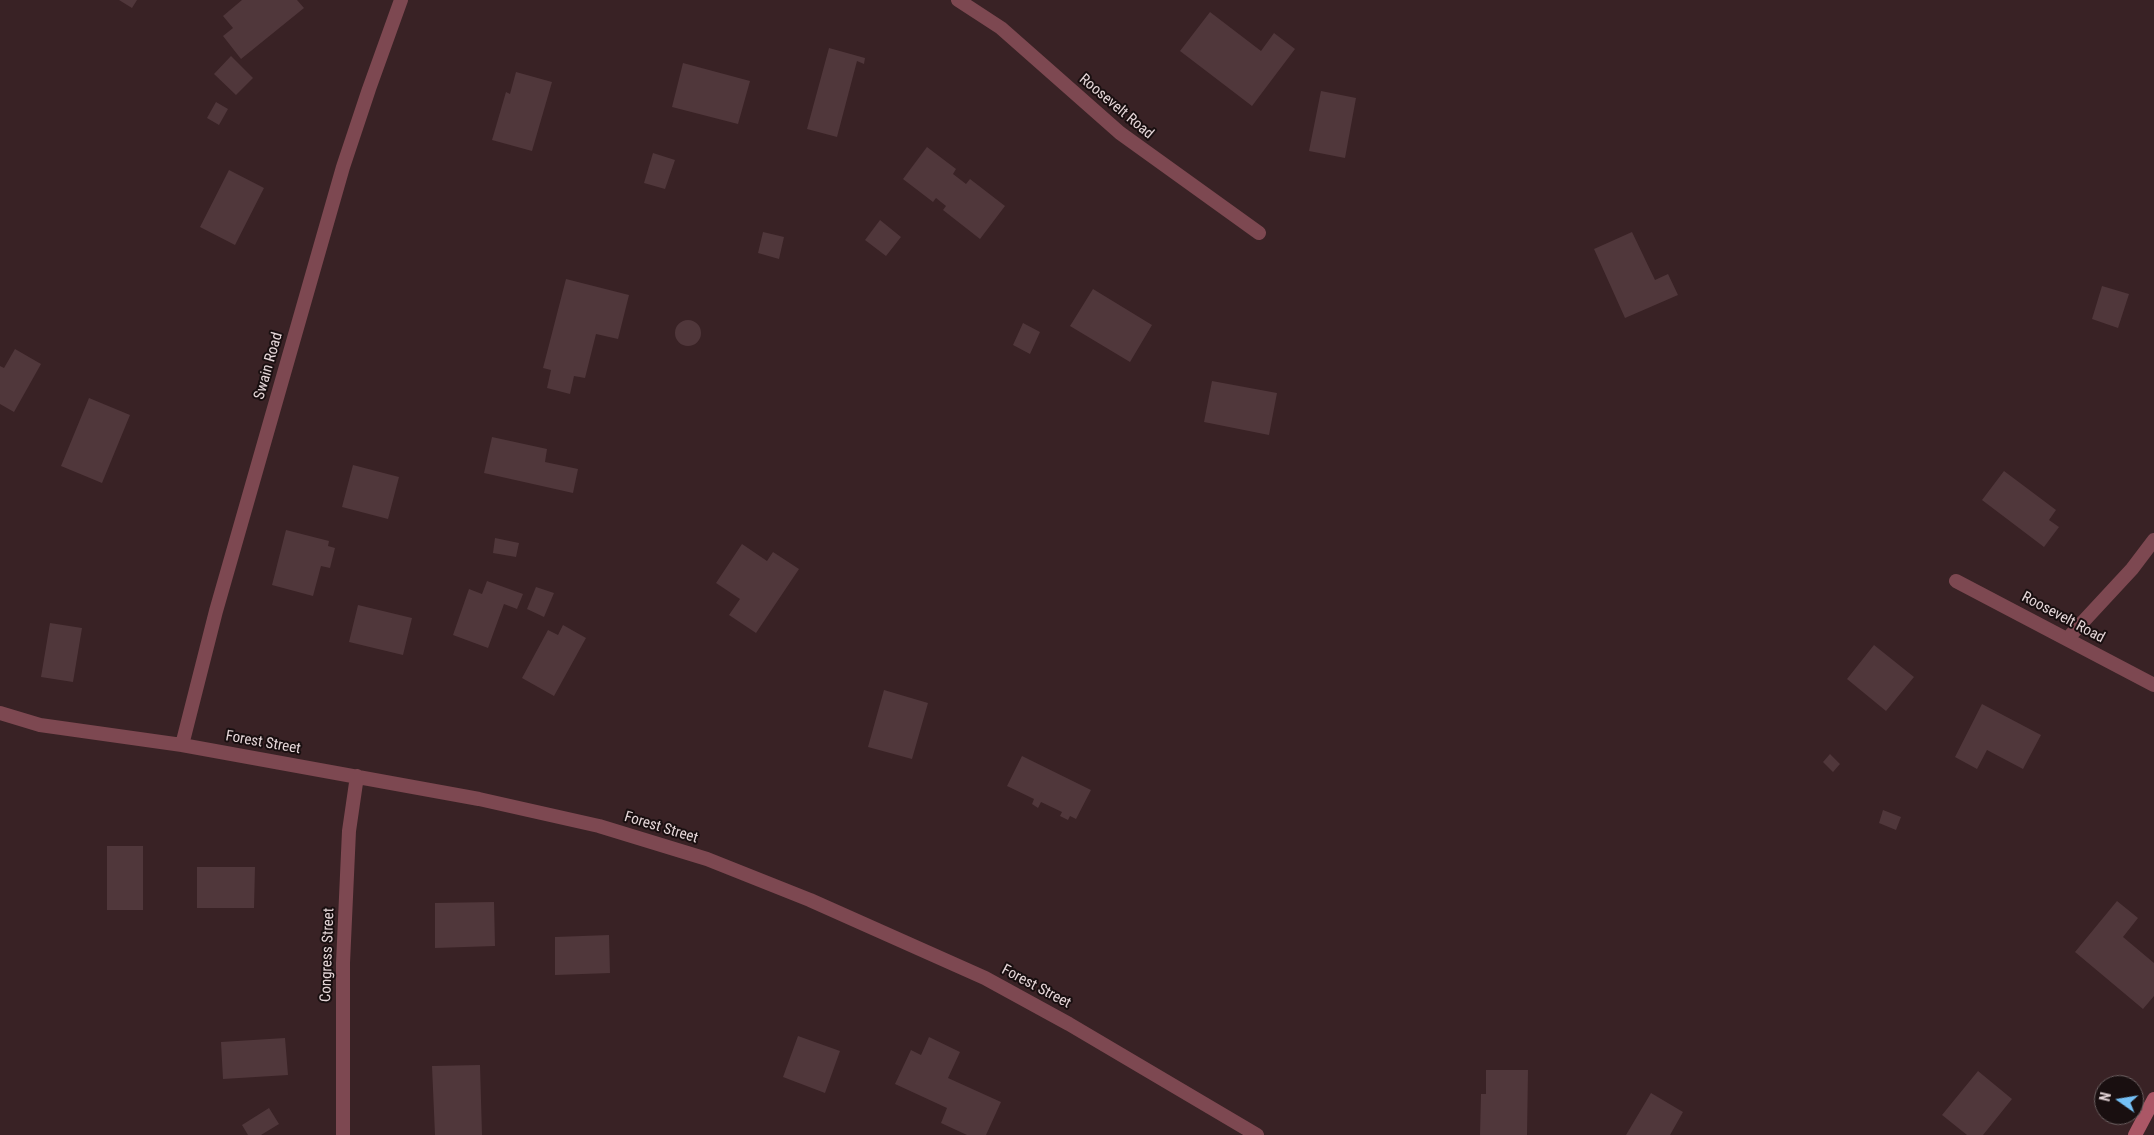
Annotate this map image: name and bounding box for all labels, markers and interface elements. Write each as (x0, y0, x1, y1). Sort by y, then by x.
street label: Roosevelt Road (1075, 71, 1157, 143)
street label: Swain Road (251, 330, 287, 402)
street label: Roosevelt Road (2018, 589, 2108, 647)
street label: Forest Street (224, 728, 302, 758)
street label: Forest Street (622, 808, 700, 848)
street label: Congress Street (317, 907, 339, 1003)
street label: Forest Street (998, 961, 1074, 1013)
north arrow (2094, 1075, 2144, 1125)
text: N (2097, 1091, 2114, 1103)

